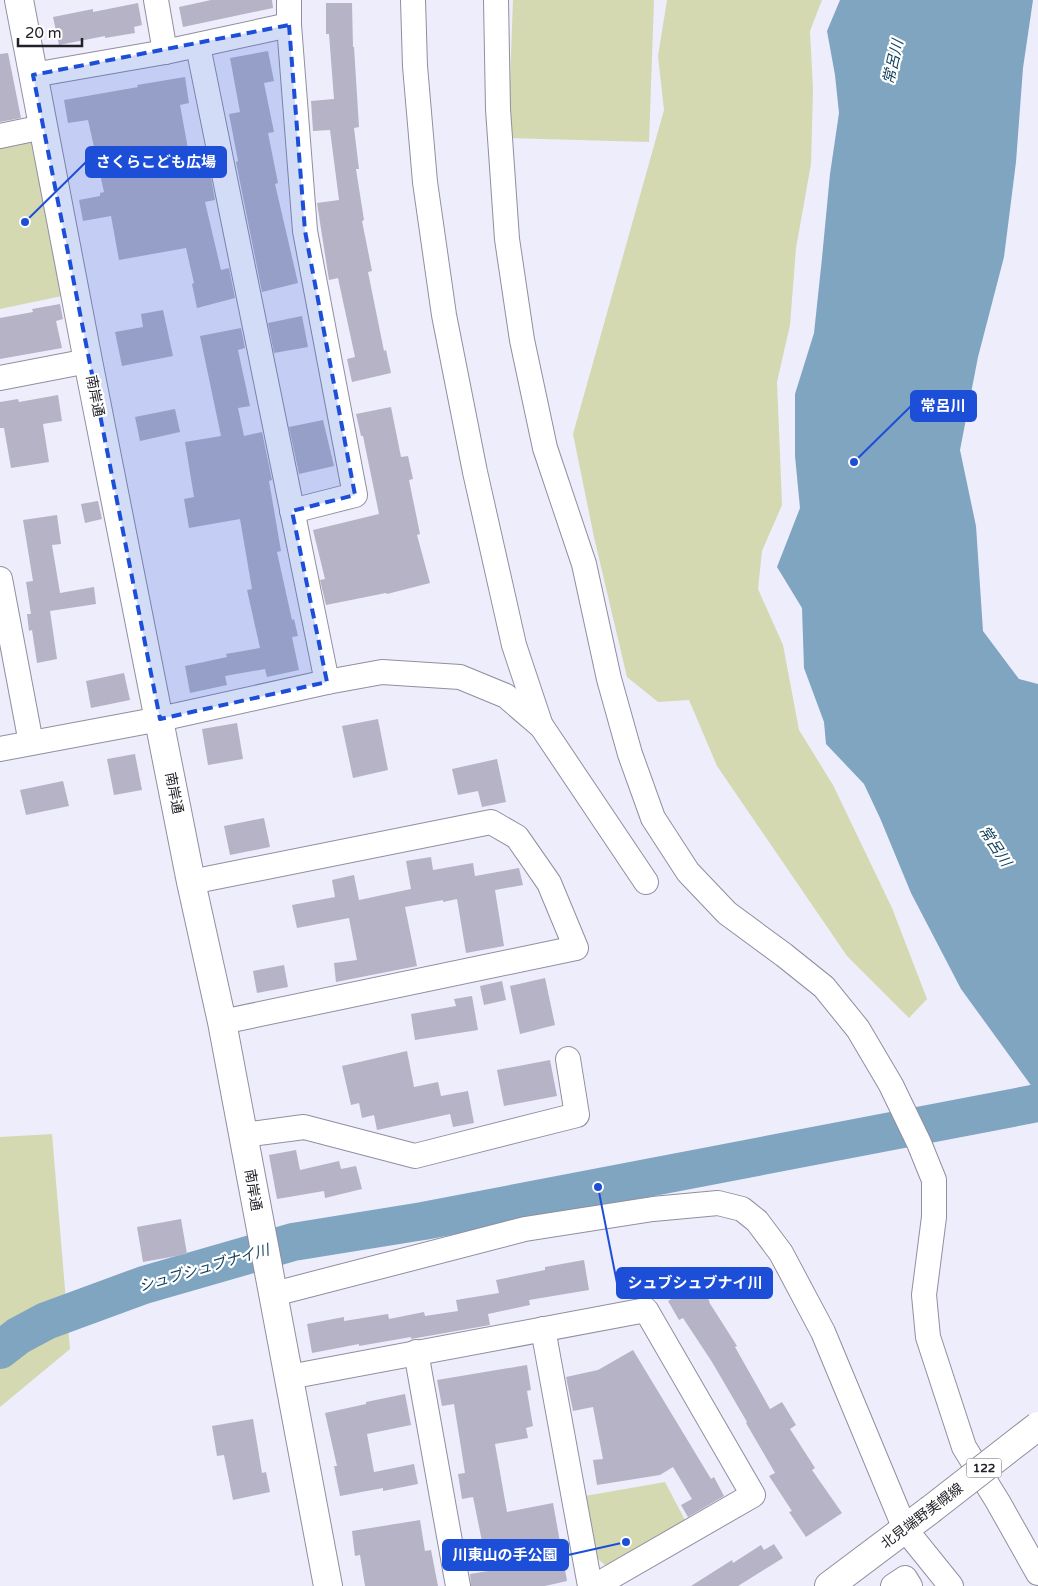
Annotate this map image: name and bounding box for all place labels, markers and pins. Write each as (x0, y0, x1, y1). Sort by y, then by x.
callout: さくらこども広場 (86, 147, 226, 177)
callout: 常呂川 (911, 391, 976, 421)
callout: シュブシュブナイ川 (617, 1268, 772, 1298)
callout: 川東山の手公園 (443, 1540, 568, 1570)

